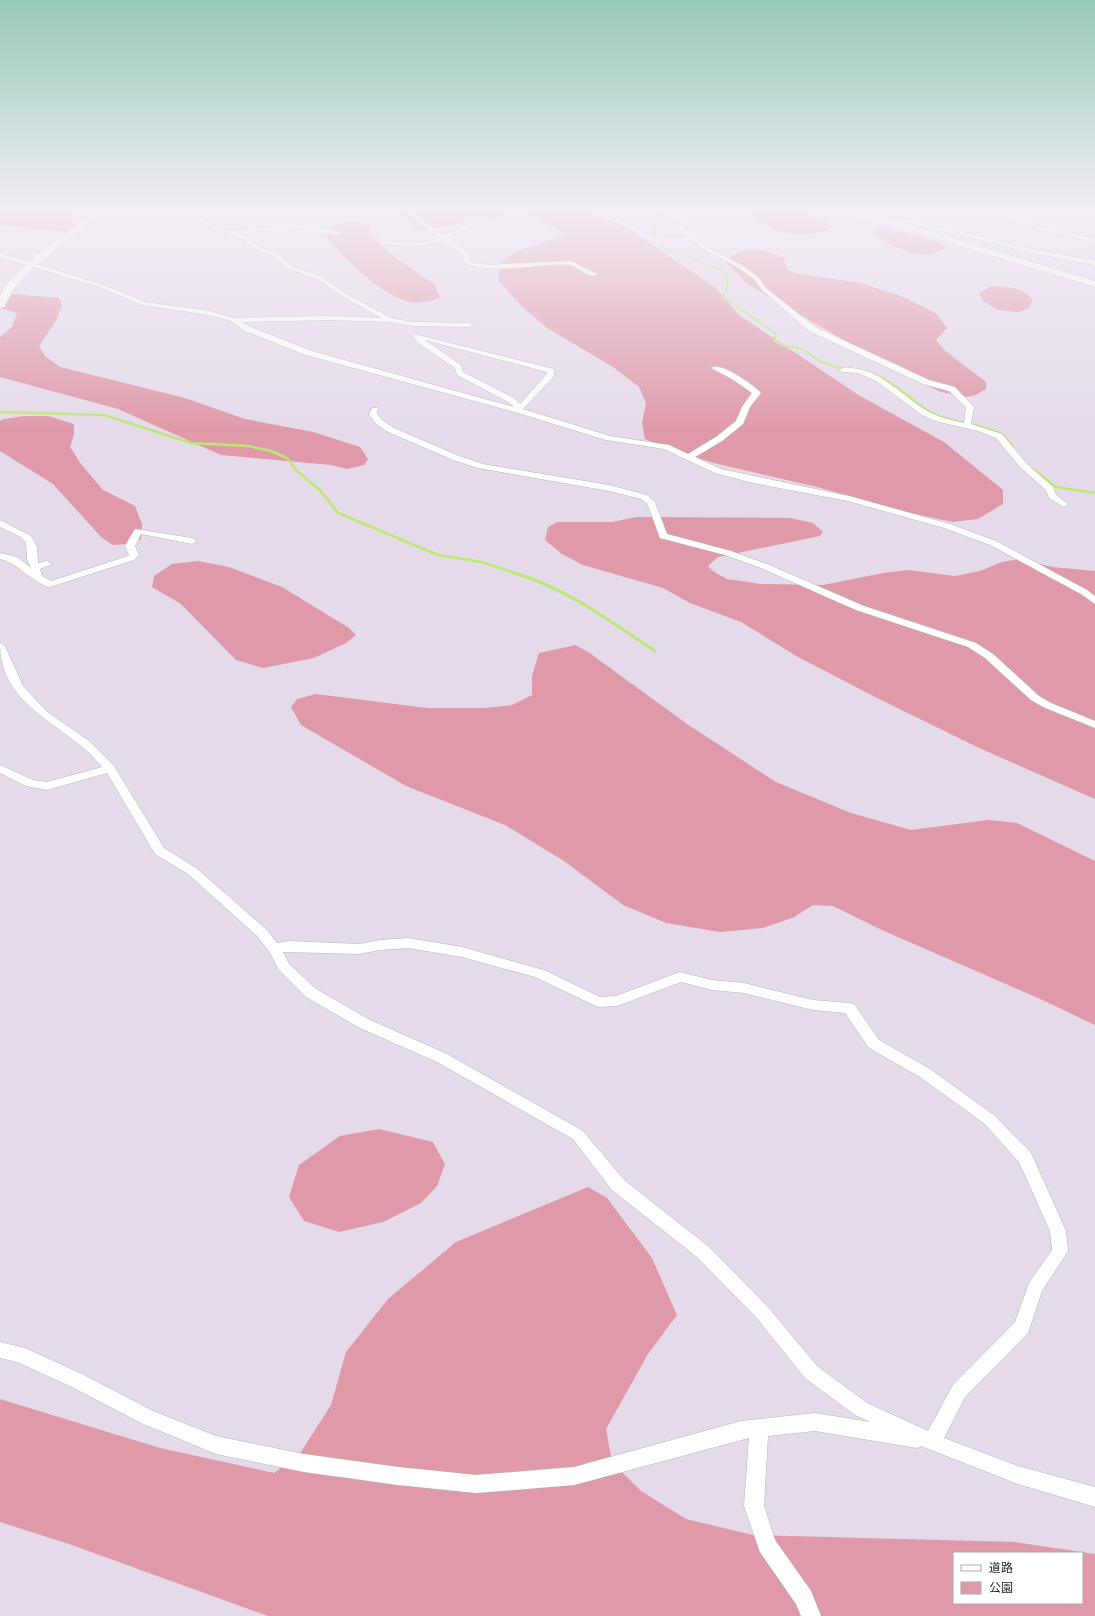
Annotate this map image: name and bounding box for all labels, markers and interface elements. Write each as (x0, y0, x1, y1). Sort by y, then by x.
legend (953, 1552, 1083, 1604)
text: 道路 (989, 1561, 1013, 1575)
text: 公園 (989, 1581, 1013, 1595)

